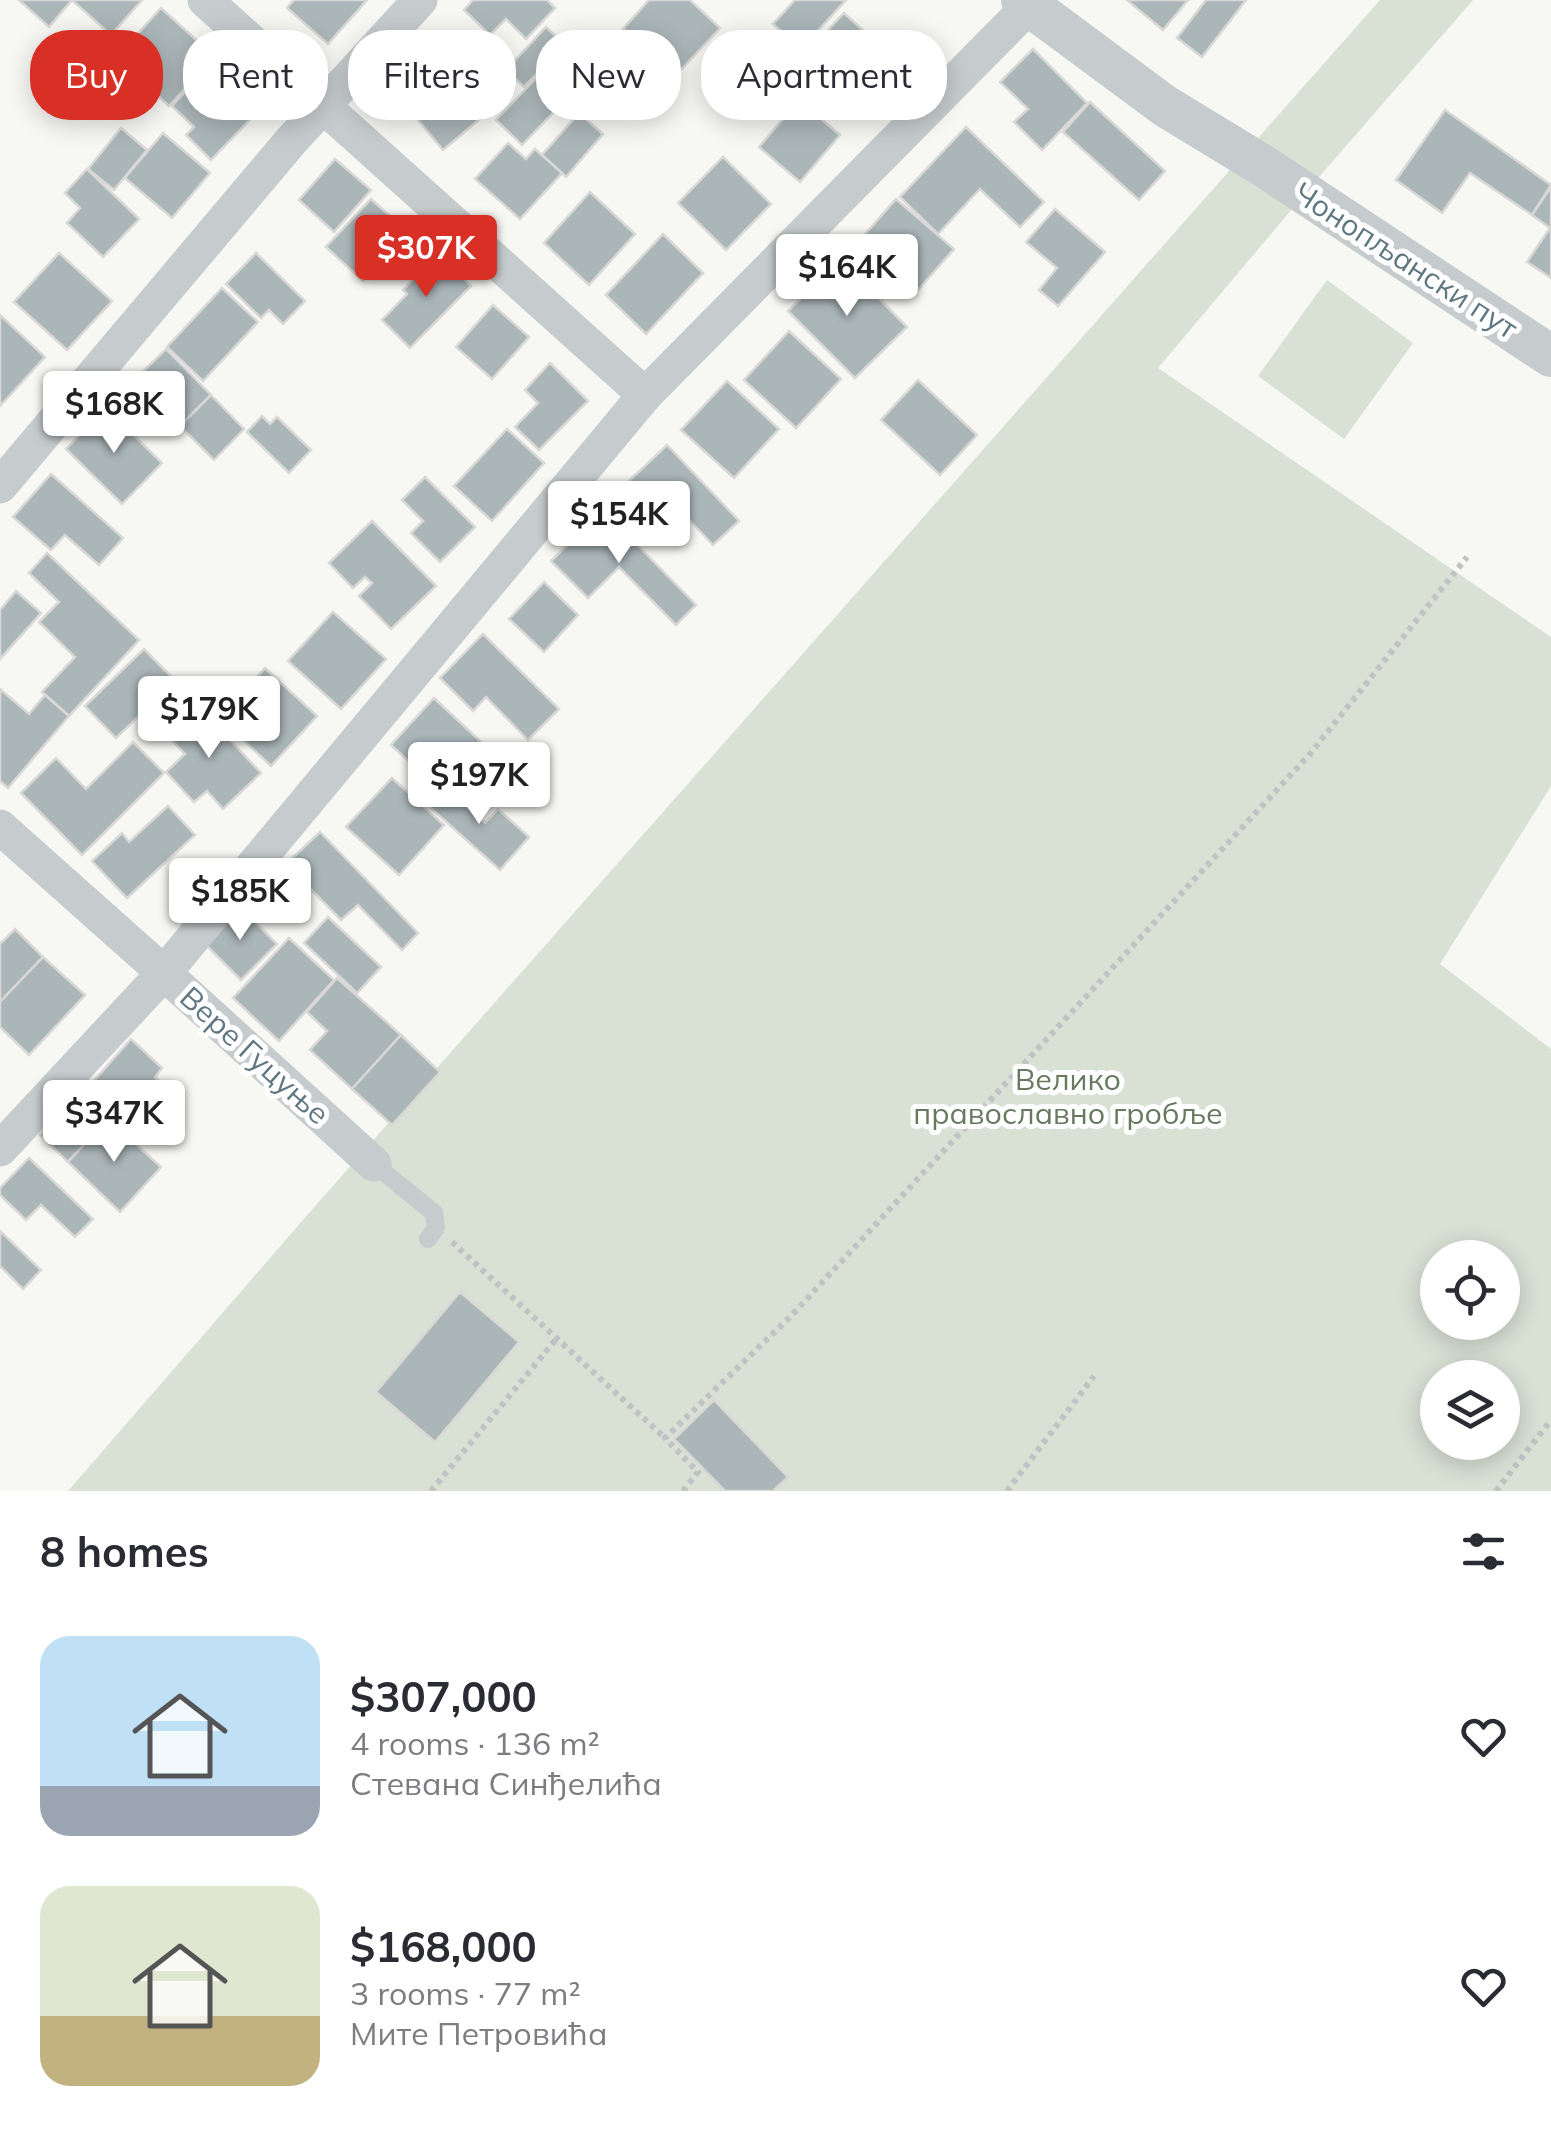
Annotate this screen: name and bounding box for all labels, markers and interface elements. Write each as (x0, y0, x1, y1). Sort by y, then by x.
chip: Buy (30, 30, 163, 120)
chip: Rent (183, 30, 328, 120)
chip: Filters (348, 30, 516, 120)
chip: New (536, 30, 681, 120)
chip: Apartment (701, 30, 947, 120)
street label: Чонопљански пут (1287, 173, 1525, 347)
pin: $307K (356, 215, 496, 300)
text: $307K (377, 227, 475, 267)
pin: $164K (777, 234, 917, 319)
text: $164K (798, 246, 896, 286)
pin: $168K (44, 371, 184, 456)
text: $168K (65, 383, 163, 423)
pin: $154K (549, 481, 689, 566)
text: $154K (570, 493, 668, 533)
pin: $179K (139, 676, 279, 761)
text: $179K (160, 688, 258, 728)
pin: $197K (409, 742, 549, 827)
text: $197K (430, 754, 528, 794)
pin: $185K (170, 858, 310, 943)
text: $185K (191, 870, 289, 910)
street label: Вере Гуцуње (172, 978, 338, 1132)
park label: Велико православно гробље (913, 1060, 1223, 1132)
pin: $347K (44, 1080, 184, 1165)
text: $347K (65, 1092, 163, 1132)
map controls (1420, 1240, 1520, 1460)
button: locate (1420, 1240, 1520, 1340)
button: layers (1420, 1360, 1520, 1460)
icon: filters (1456, 1524, 1511, 1579)
text: 8 homes (40, 1525, 209, 1578)
text: $307,000 (350, 1670, 537, 1723)
icon: home (120, 1676, 240, 1796)
icon: heart (1456, 1709, 1511, 1764)
text: 4 rooms · 136 m² (350, 1723, 600, 1763)
text: Стевана Синђелића (350, 1763, 662, 1803)
text: $168,000 (350, 1920, 537, 1973)
icon: home (120, 1926, 240, 2046)
icon: heart (1456, 1959, 1511, 2014)
text: 3 rooms · 77 m² (350, 1973, 581, 2013)
text: Мите Петровића (350, 2013, 607, 2053)

